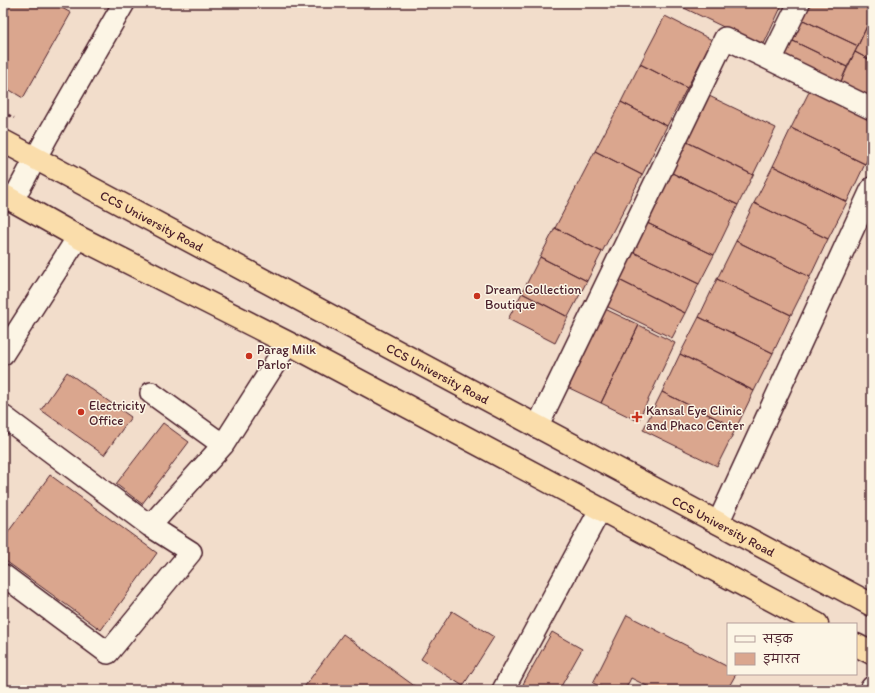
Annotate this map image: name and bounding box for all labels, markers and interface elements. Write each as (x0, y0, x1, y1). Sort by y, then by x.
street label: CCS University Road (98, 187, 206, 254)
place label: Dream Collection Boutique (485, 282, 582, 312)
marker: Dream Collection Boutique (472, 291, 482, 301)
street label: CCS University Road (384, 340, 492, 407)
place label: Parag Milk Parlor (257, 342, 316, 372)
marker: Parag Milk Parlor (244, 351, 254, 361)
place label: Electricity Office (89, 398, 146, 428)
place label: Kansal Eye Clinic and Phaco Center (646, 403, 745, 433)
marker: Electricity Office (76, 407, 86, 417)
marker: Kansal Eye Clinic and Phaco Center (631, 411, 643, 423)
street label: CCS University Road (670, 492, 778, 559)
legend (727, 623, 857, 675)
text: सड़क (762, 632, 794, 647)
text: इमारत (763, 652, 801, 666)

